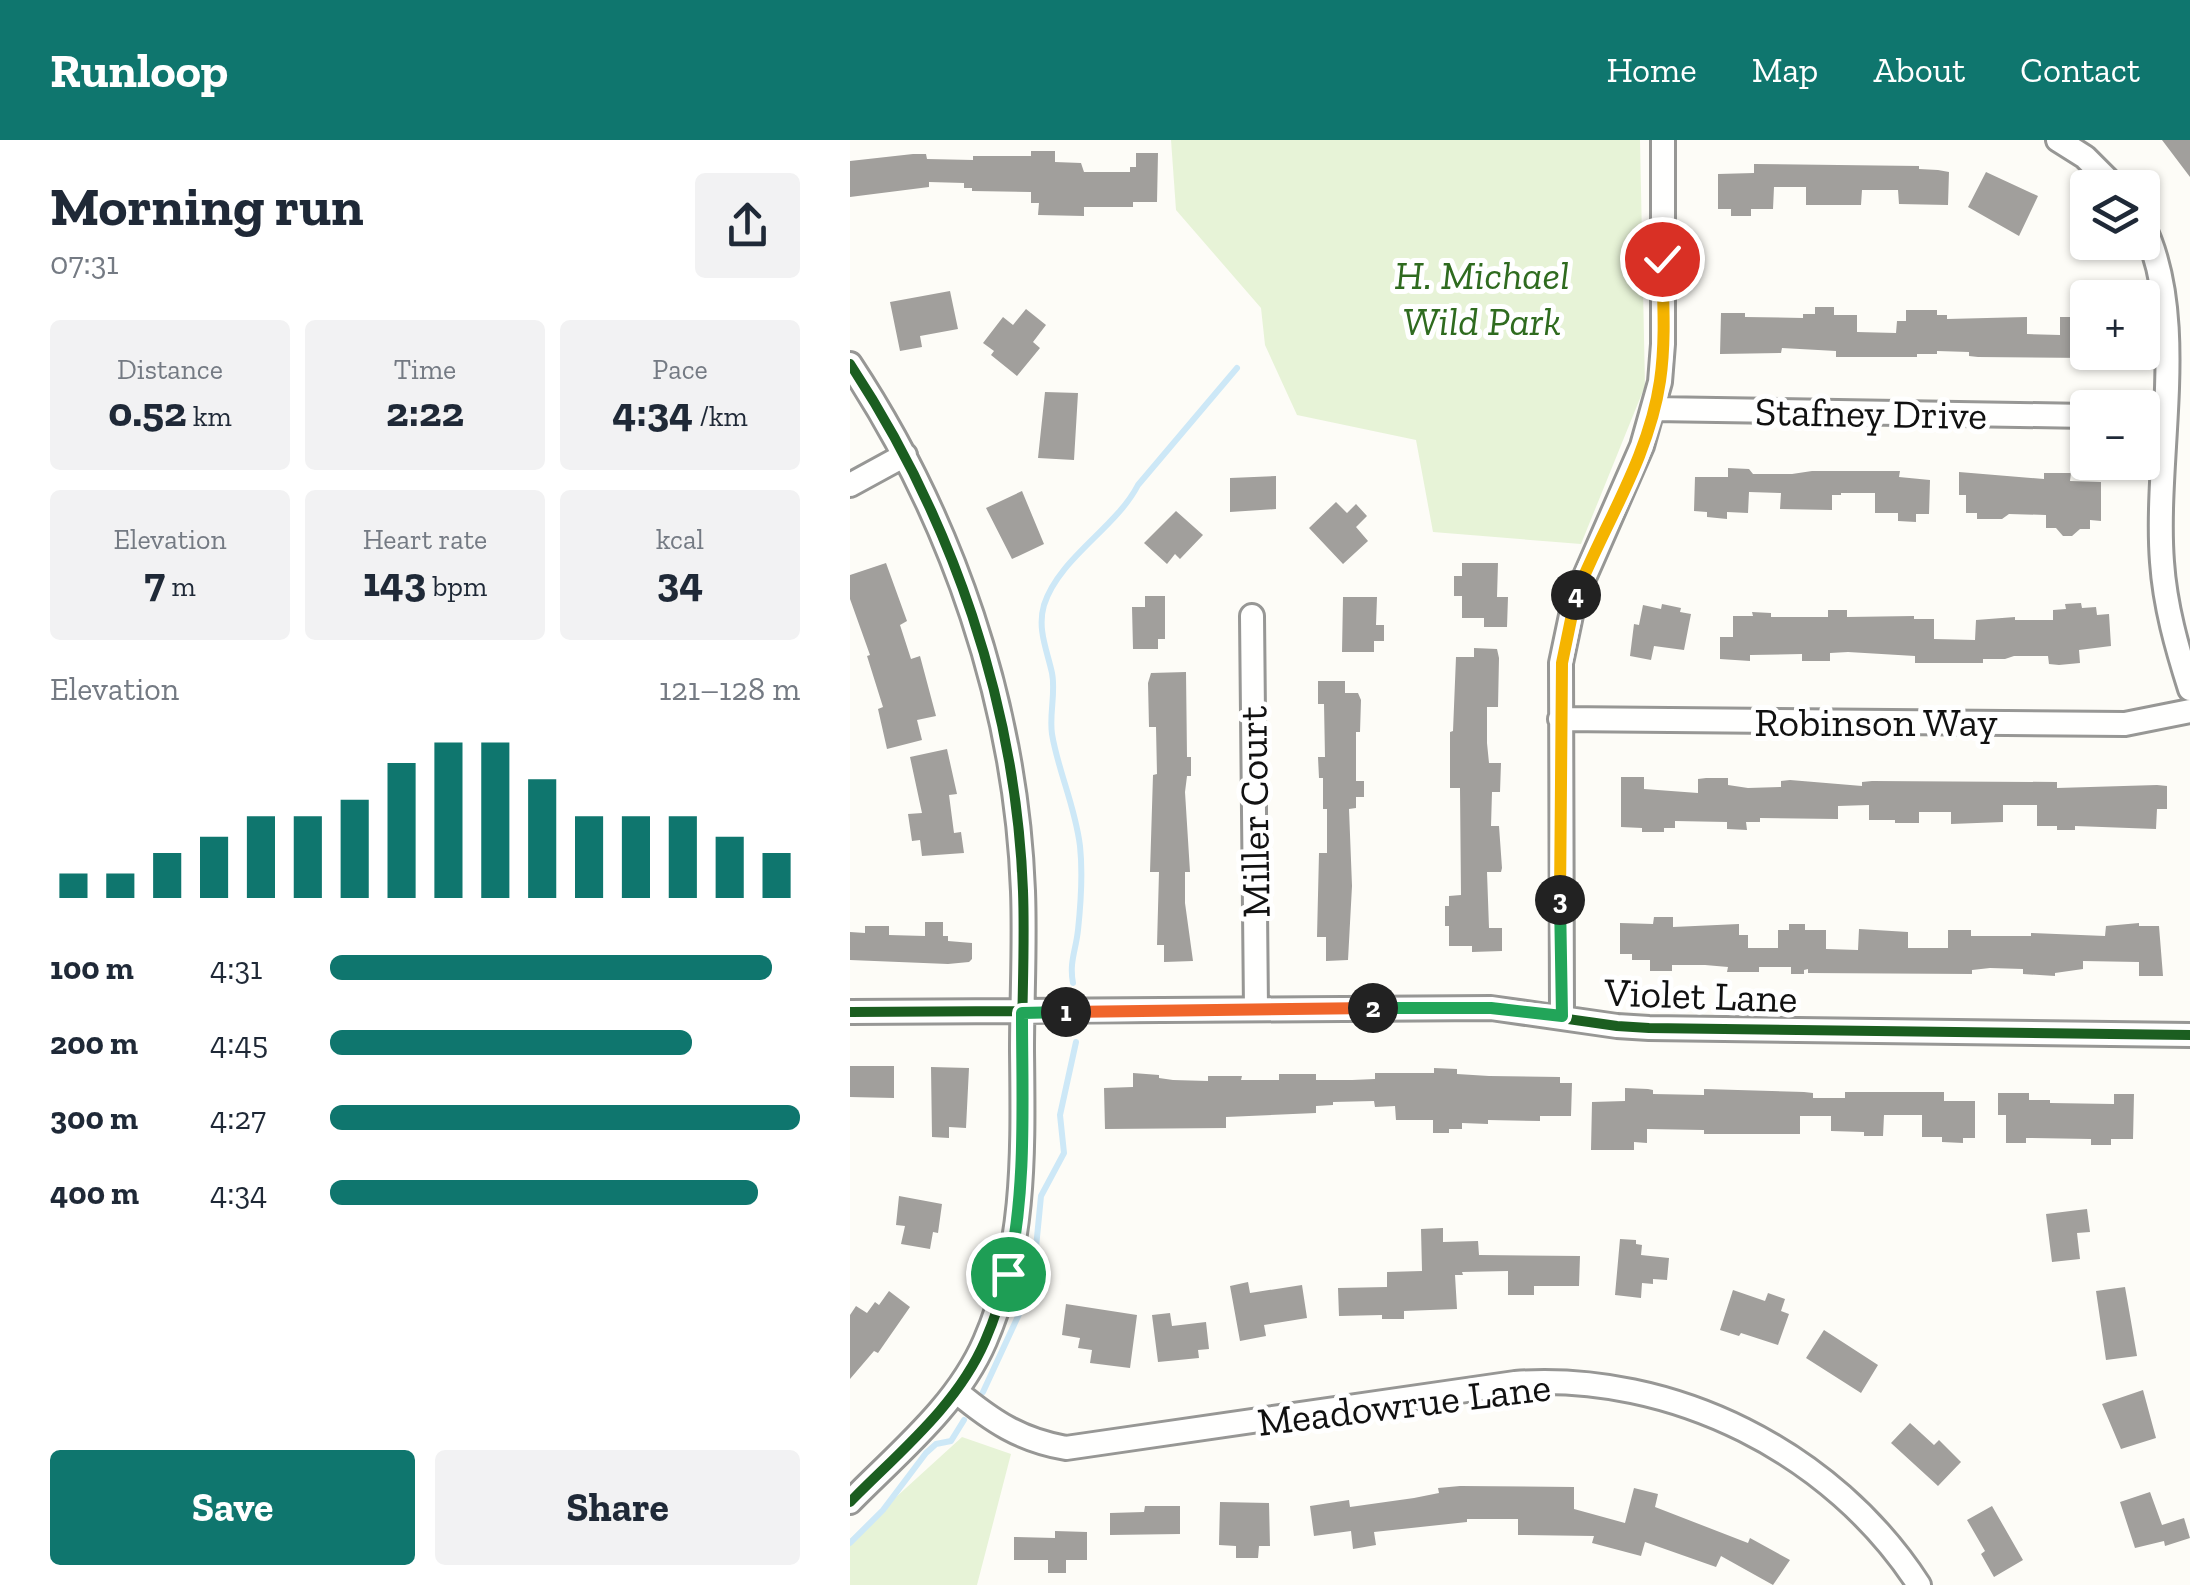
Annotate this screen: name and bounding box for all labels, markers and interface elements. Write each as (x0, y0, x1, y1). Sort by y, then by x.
text: Runloop (50, 42, 228, 99)
text: Home (1606, 49, 1697, 91)
text: Map (1752, 49, 1818, 91)
text: About (1873, 49, 1965, 91)
text: Contact (2020, 49, 2140, 91)
map controls (2070, 170, 2160, 480)
button: layers (2070, 170, 2160, 260)
text: Morning run (50, 173, 364, 239)
button: share (695, 173, 800, 278)
pin (1620, 217, 1705, 302)
icon: check (1635, 232, 1690, 287)
text: 07:31 (50, 244, 119, 282)
park label: H. Michael Wild Park (1394, 251, 1570, 345)
button: + (2070, 280, 2160, 370)
text: Distance (117, 353, 223, 386)
text: Time (394, 353, 456, 386)
text: Pace (652, 353, 708, 386)
text: 0.52 (108, 386, 187, 437)
text: 2:22 (386, 386, 464, 437)
text: 4:34 (612, 386, 693, 437)
street label: Stafney Drive (1755, 387, 1987, 439)
button: − (2070, 390, 2160, 480)
text: km (187, 400, 232, 433)
text: /km (693, 400, 748, 433)
text: Elevation (114, 523, 226, 556)
text: Heart rate (363, 523, 487, 556)
text: kcal (656, 523, 704, 556)
text: 7 (144, 556, 165, 607)
text: 143 (363, 556, 426, 607)
text: 34 (657, 556, 703, 607)
text: m (165, 570, 196, 603)
text: bpm (426, 570, 487, 603)
pin: 4 (1551, 570, 1601, 620)
text: 4 (1568, 578, 1584, 611)
text: Elevation (50, 670, 179, 708)
text: 121–128 m (659, 670, 800, 708)
street label: Robinson Way (1754, 698, 1998, 746)
street label: Miller Court (1228, 705, 1280, 919)
pin: 3 (1535, 875, 1585, 925)
text: 3 (1553, 883, 1567, 916)
text: 100 m (50, 949, 134, 987)
text: 4:31 (210, 949, 262, 987)
street label: Violet Lane (1603, 968, 1798, 1022)
pin: 2 (1348, 983, 1398, 1033)
pin: 1 (1041, 987, 1091, 1037)
text: 2 (1365, 991, 1381, 1024)
text: 1 (1060, 995, 1072, 1028)
text: 200 m (50, 1024, 138, 1062)
text: 4:45 (210, 1024, 268, 1062)
text: 300 m (50, 1099, 138, 1137)
text: 4:27 (210, 1099, 266, 1137)
text: 400 m (50, 1174, 139, 1212)
text: 4:34 (210, 1174, 267, 1212)
pin (966, 1232, 1051, 1317)
icon: arrive (981, 1247, 1036, 1302)
street label: Meadowrue Lane (1255, 1362, 1553, 1446)
button: Save (50, 1450, 415, 1565)
button: Share (435, 1450, 800, 1565)

